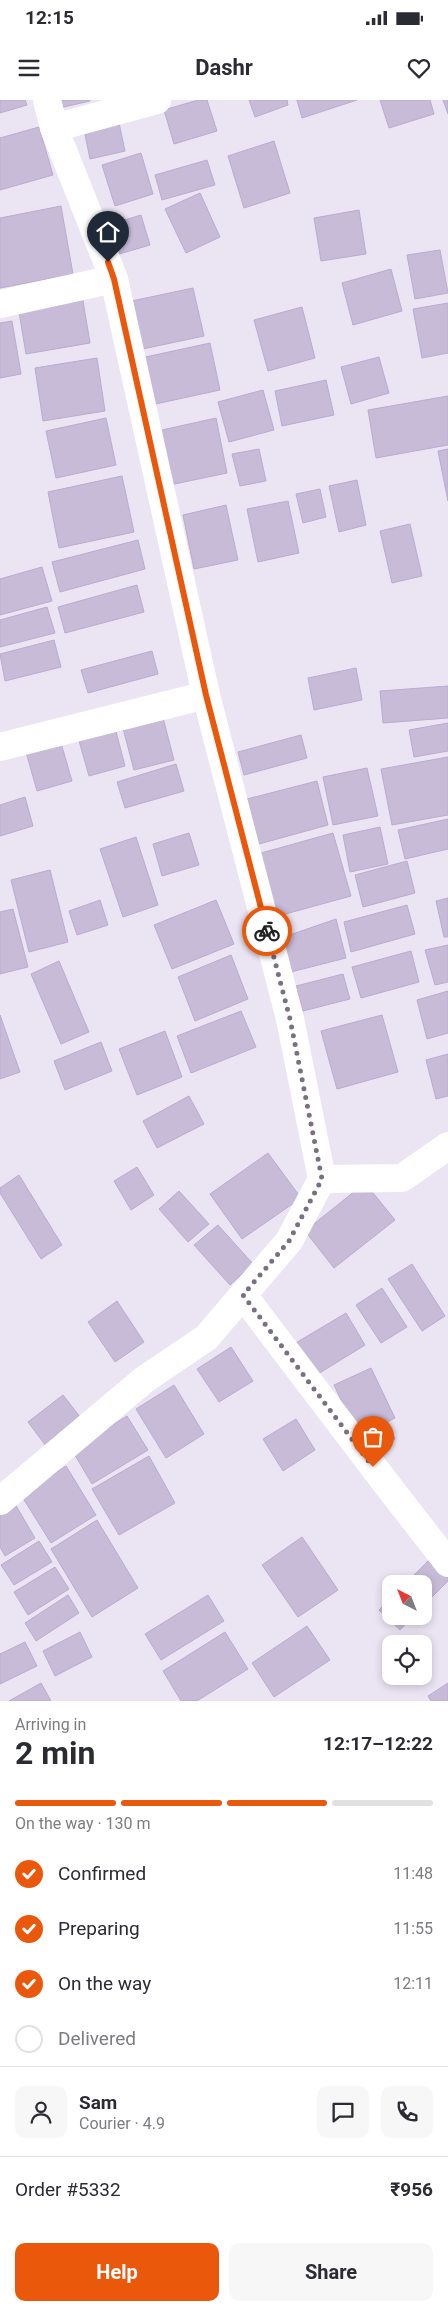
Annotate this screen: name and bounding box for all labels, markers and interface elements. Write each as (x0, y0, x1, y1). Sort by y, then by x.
text: 12:15 (25, 6, 74, 29)
icon: menu (15, 54, 43, 82)
icon: heart (405, 54, 433, 82)
text: Dashr (195, 55, 253, 80)
pin (87, 211, 129, 262)
icon: home (94, 218, 122, 246)
courier (242, 906, 292, 956)
icon: bike (253, 917, 281, 945)
pin (352, 1416, 394, 1467)
icon: bag (359, 1423, 387, 1451)
north arrow (382, 1575, 432, 1625)
map controls (382, 1575, 432, 1685)
button: locate (382, 1635, 432, 1685)
text: Arriving in (15, 1715, 86, 1734)
text: 12:17–12:22 (323, 1732, 433, 1755)
text: 2 min (15, 1734, 95, 1772)
text: On the way · 130 m (15, 1814, 151, 1833)
icon: check (15, 1860, 43, 1888)
text: Confirmed (58, 1862, 146, 1885)
text: 11:48 (393, 1864, 433, 1883)
icon: check (15, 1915, 43, 1943)
text: Preparing (58, 1917, 140, 1940)
text: 11:55 (393, 1919, 433, 1938)
icon: check (15, 1970, 43, 1998)
text: On the way (58, 1972, 151, 1995)
text: 12:11 (393, 1974, 433, 1993)
text: Delivered (58, 2027, 136, 2050)
button: person (15, 2086, 67, 2138)
button: chat (317, 2086, 369, 2138)
button: phone (381, 2086, 433, 2138)
text: Sam (79, 2091, 117, 2114)
text: Courier · 4.9 (79, 2114, 165, 2133)
text: Order #5332 (15, 2178, 121, 2201)
text: ₹956 (390, 2178, 433, 2201)
button: Help (15, 2243, 219, 2301)
button: Share (229, 2243, 433, 2301)

